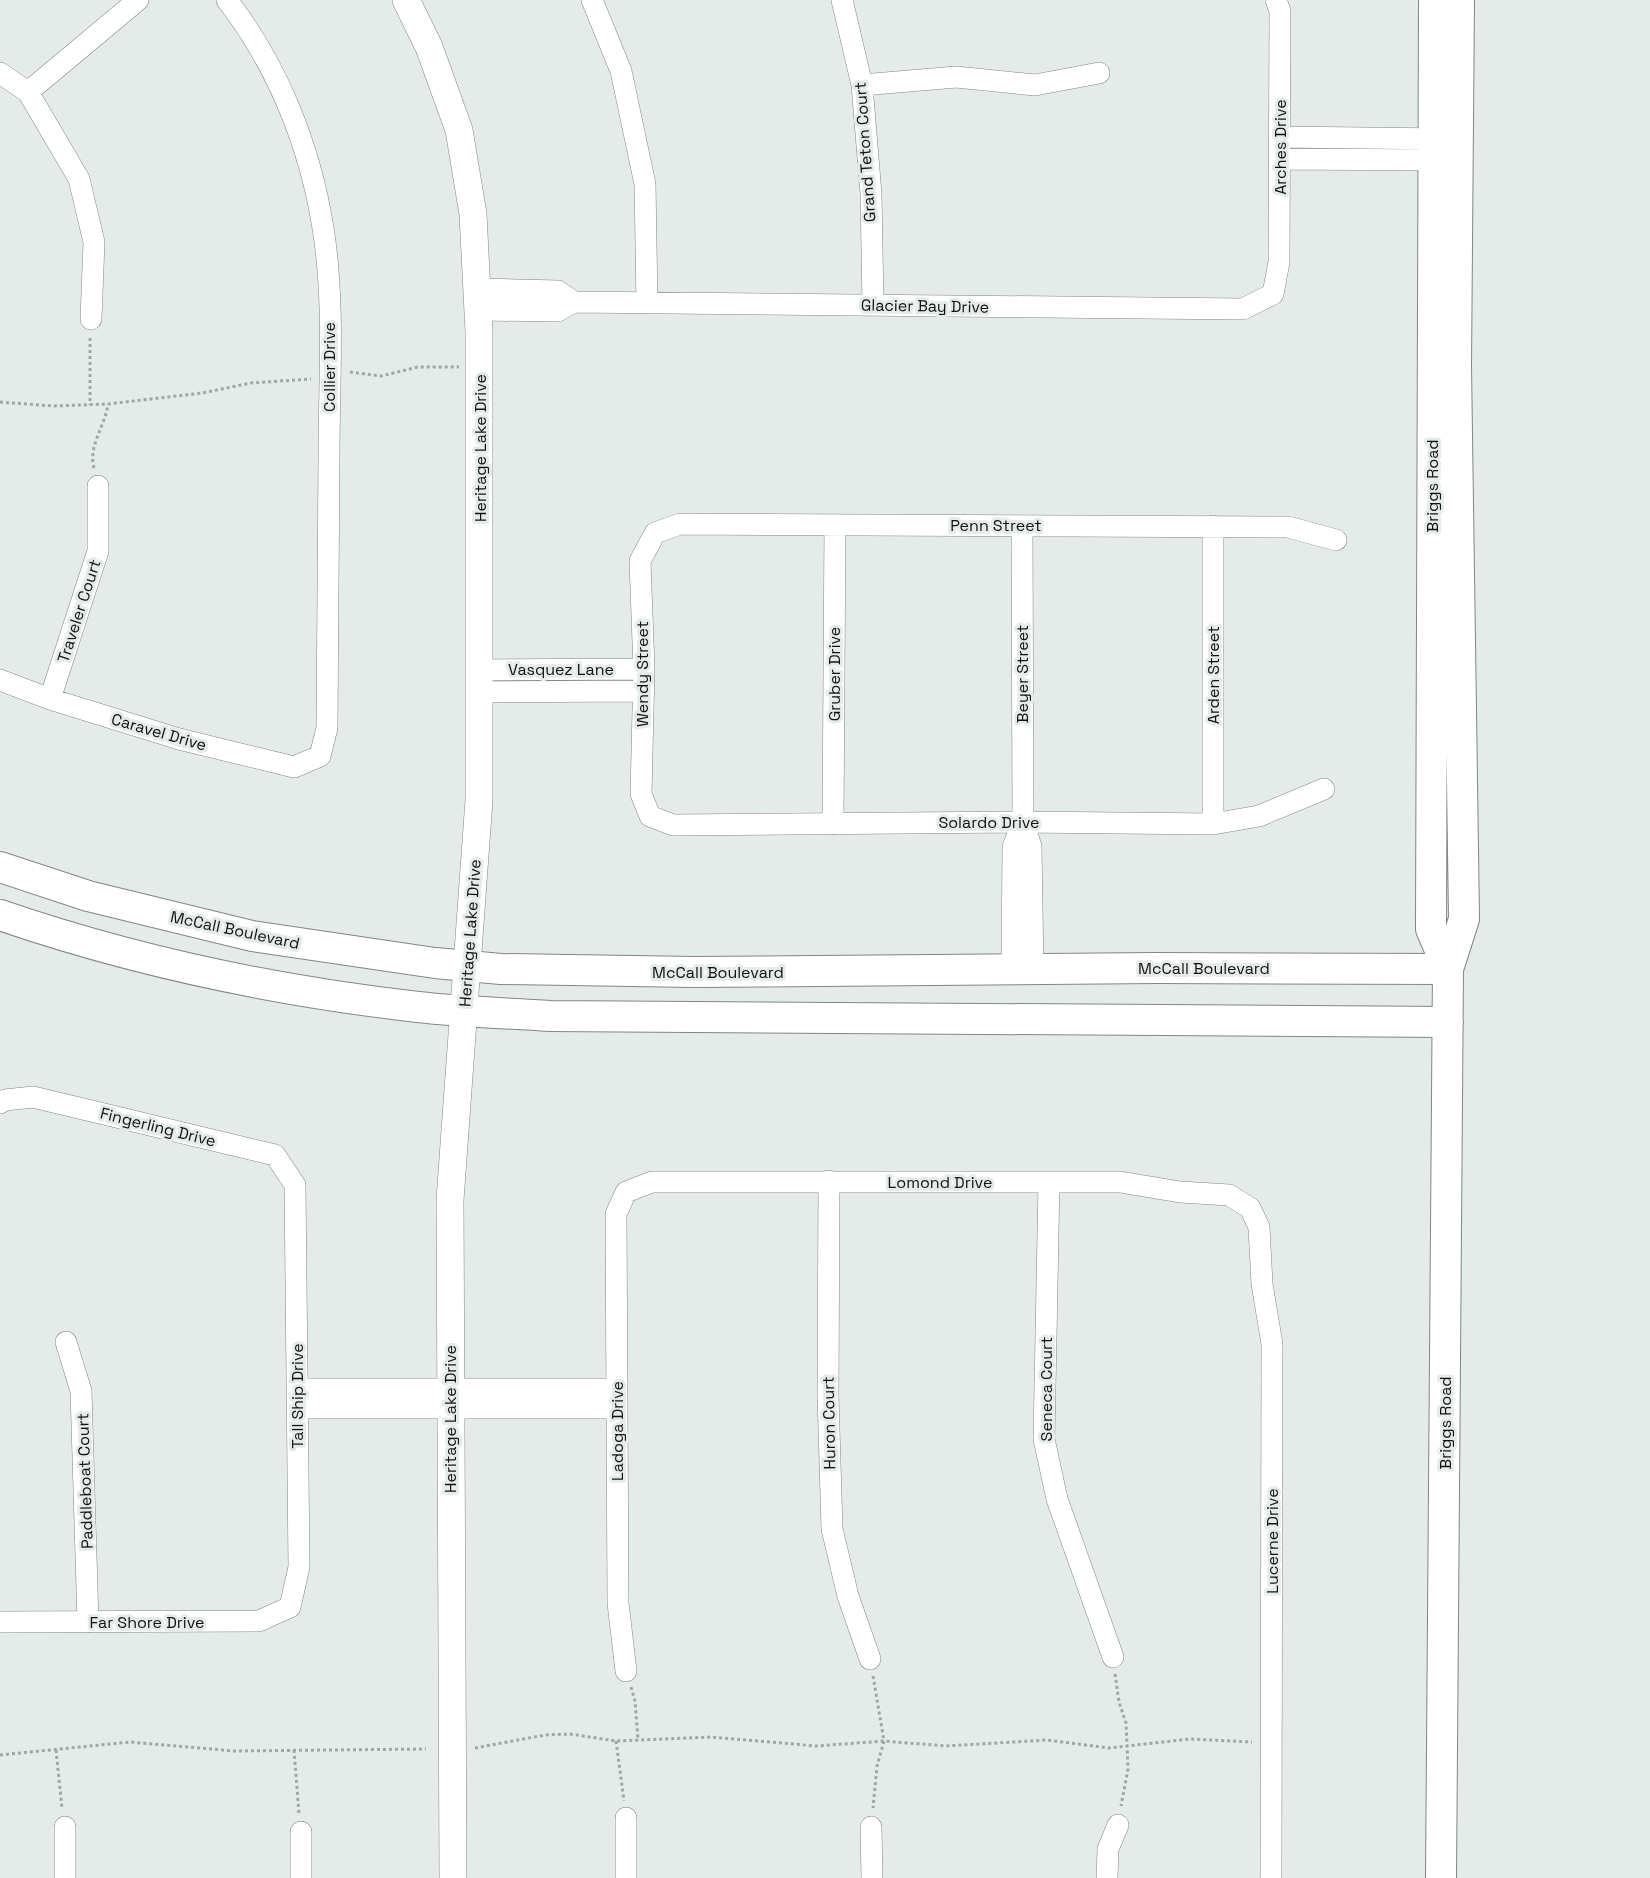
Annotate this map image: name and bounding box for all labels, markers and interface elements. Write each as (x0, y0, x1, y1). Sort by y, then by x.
street label: Grand Teton Court (850, 81, 880, 223)
street label: Arches Drive (1270, 99, 1291, 195)
street label: Glacier Bay Drive (861, 294, 989, 318)
street label: Collier Drive (319, 322, 340, 412)
street label: Heritage Lake Drive (470, 374, 491, 522)
street label: Briggs Road (1422, 440, 1443, 532)
street label: Penn Street (950, 515, 1042, 536)
street label: Traveler Court (52, 557, 106, 665)
street label: Wendy Street (632, 621, 653, 727)
street label: Beyer Street (1012, 625, 1033, 723)
street label: Arden Street (1203, 626, 1224, 724)
street label: Gruber Drive (824, 627, 845, 721)
street label: Vasquez Lane (508, 659, 614, 680)
street label: Caravel Drive (109, 708, 209, 756)
street label: Solardo Drive (938, 812, 1040, 833)
street label: Heritage Lake Drive (454, 858, 486, 1008)
street label: McCall Boulevard (168, 906, 302, 954)
street label: McCall Boulevard (1138, 958, 1270, 979)
street label: McCall Boulevard (652, 962, 784, 983)
street label: Fingerling Drive (98, 1102, 218, 1152)
street label: Lomond Drive (888, 1172, 992, 1193)
street label: Seneca Court (1036, 1337, 1057, 1441)
street label: Tall Ship Drive (287, 1343, 308, 1449)
street label: Heritage Lake Drive (440, 1345, 461, 1493)
street label: Huron Court (818, 1376, 840, 1470)
street label: Briggs Road (1435, 1377, 1456, 1469)
street label: Ladoga Drive (607, 1381, 628, 1481)
street label: Paddleboat Court (72, 1413, 98, 1549)
street label: Lucerne Drive (1262, 1488, 1283, 1594)
street label: Far Shore Drive (89, 1612, 205, 1633)

